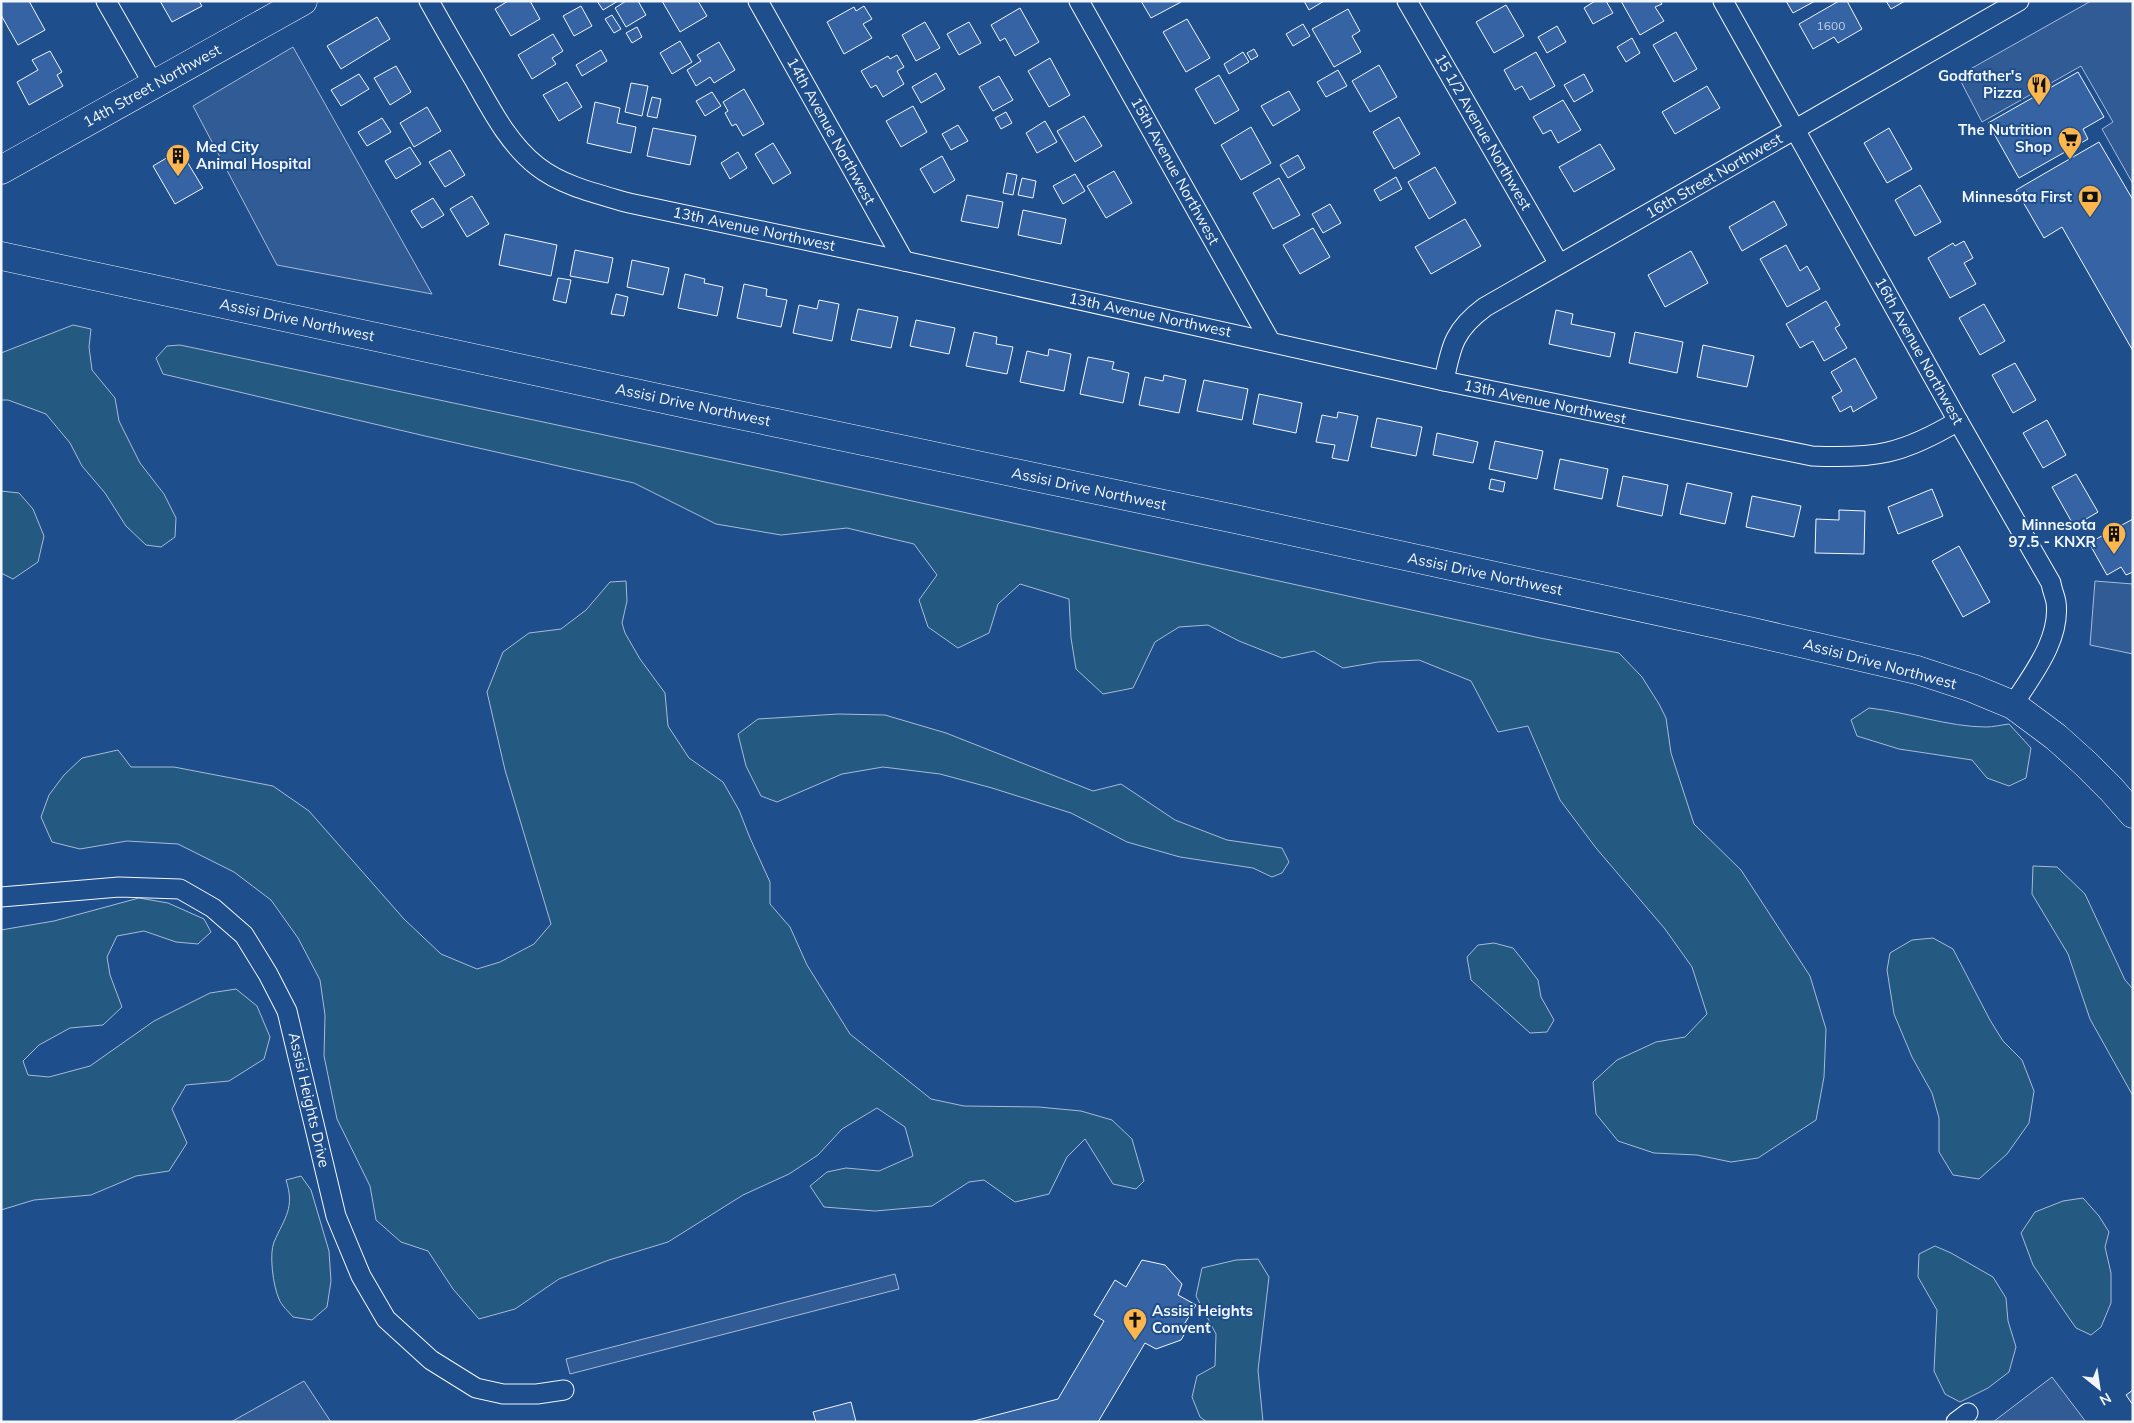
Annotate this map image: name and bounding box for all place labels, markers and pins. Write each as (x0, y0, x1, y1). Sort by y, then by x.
place label: Godfather's Pizza (1938, 66, 2022, 102)
restaurant icon: Godfather's Pizza (2026, 72, 2052, 106)
place label: The Nutrition Shop (1958, 120, 2052, 156)
supermarket icon: The Nutrition Shop (2057, 126, 2083, 160)
place label: Med City Animal Hospital (196, 137, 311, 173)
building icon: Med City Animal Hospital (165, 143, 191, 177)
bank icon: Minnesota First (2077, 184, 2103, 218)
place label: Minnesota First (1962, 187, 2072, 206)
place label: Minnesota 97.5 - KNXR (2009, 515, 2096, 551)
building icon: Minnesota 97.5 - KNXR (2101, 521, 2127, 555)
place label: Assisi Heights Convent (1152, 1301, 1253, 1337)
church icon: Assisi Heights Convent (1122, 1307, 1148, 1341)

